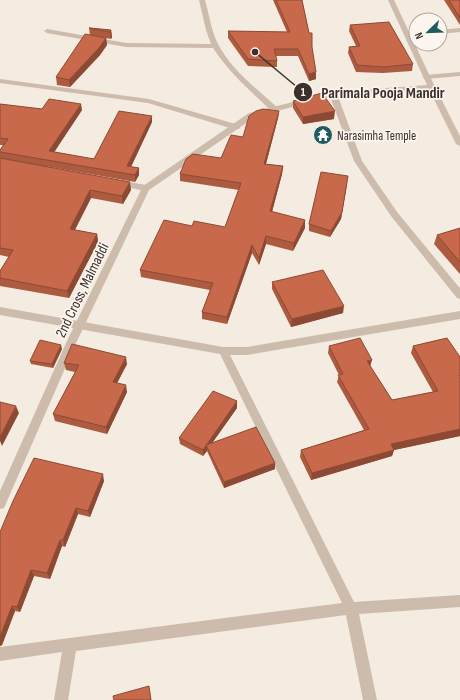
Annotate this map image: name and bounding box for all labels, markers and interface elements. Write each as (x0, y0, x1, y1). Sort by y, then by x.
north arrow (408, 12, 448, 52)
text: N (412, 30, 426, 41)
callout: Parimala Pooja Mandir (293, 78, 452, 106)
text: Parimala Pooja Mandir (321, 84, 445, 103)
text: 1 (301, 85, 306, 100)
temple icon: Narasimha Temple (312, 124, 334, 146)
place label: Narasimha Temple (337, 128, 416, 144)
street label: 2nd Cross, Malmaddi (51, 240, 114, 341)

